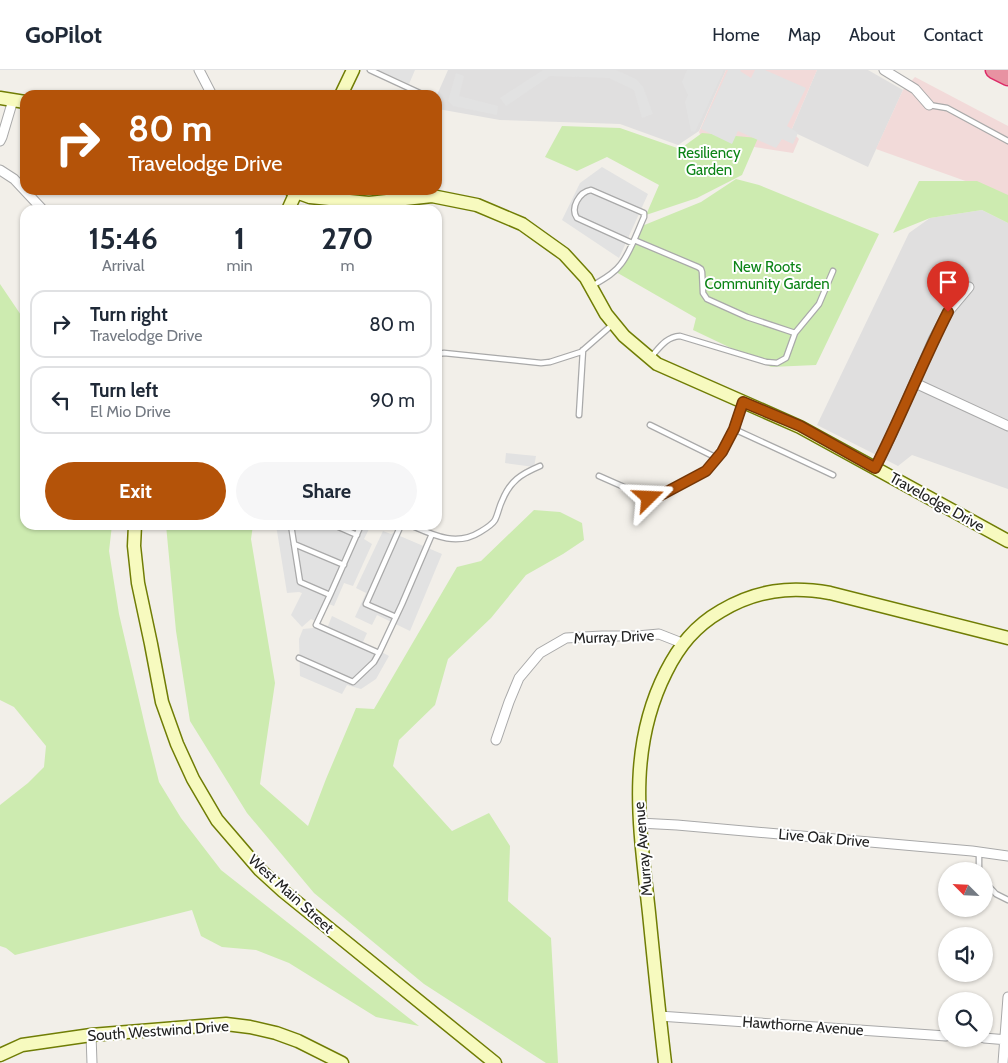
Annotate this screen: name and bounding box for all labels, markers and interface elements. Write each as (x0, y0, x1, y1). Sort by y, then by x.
text: GoPilot (25, 20, 102, 49)
text: Home (712, 24, 760, 46)
text: Map (788, 24, 821, 46)
text: About (849, 24, 895, 46)
text: Contact (923, 24, 983, 46)
text: 80 m (128, 107, 212, 150)
icon: right (45, 110, 110, 175)
park label: Resiliency Garden (678, 144, 741, 179)
text: Travelodge Drive (128, 150, 283, 177)
text: 15:46 (89, 220, 158, 257)
text: 1 (234, 220, 245, 257)
text: 270 (321, 220, 373, 257)
text: Arrival (102, 256, 145, 275)
text: min (226, 256, 253, 275)
text: m (340, 256, 354, 275)
park label: New Roots Community Garden (704, 258, 830, 293)
pin (927, 261, 969, 312)
icon: arrive (934, 268, 962, 296)
text: Turn right (90, 303, 168, 326)
icon: right (47, 310, 75, 338)
text: 80 m (369, 313, 415, 336)
text: Travelodge Drive (90, 326, 202, 345)
text: Turn left (90, 379, 158, 402)
icon: left (47, 386, 75, 414)
text: 90 m (370, 389, 415, 412)
text: El Mio Drive (90, 402, 171, 421)
button: Exit (45, 462, 226, 520)
button: Share (236, 462, 417, 520)
street label: Travelodge Drive (887, 469, 988, 536)
position arrow (622, 471, 674, 523)
street label: Murray Drive (573, 627, 655, 647)
street label: Murray Avenue (630, 801, 656, 897)
street label: Live Oak Drive (778, 825, 871, 851)
street label: West Main Street (245, 851, 337, 937)
north arrow (938, 862, 992, 918)
map controls (938, 862, 993, 1047)
button: sound (938, 927, 993, 982)
button: search (938, 992, 993, 1047)
street label: Hawthorne Avenue (742, 1013, 865, 1039)
street label: South Westwind Drive (87, 1017, 230, 1045)

